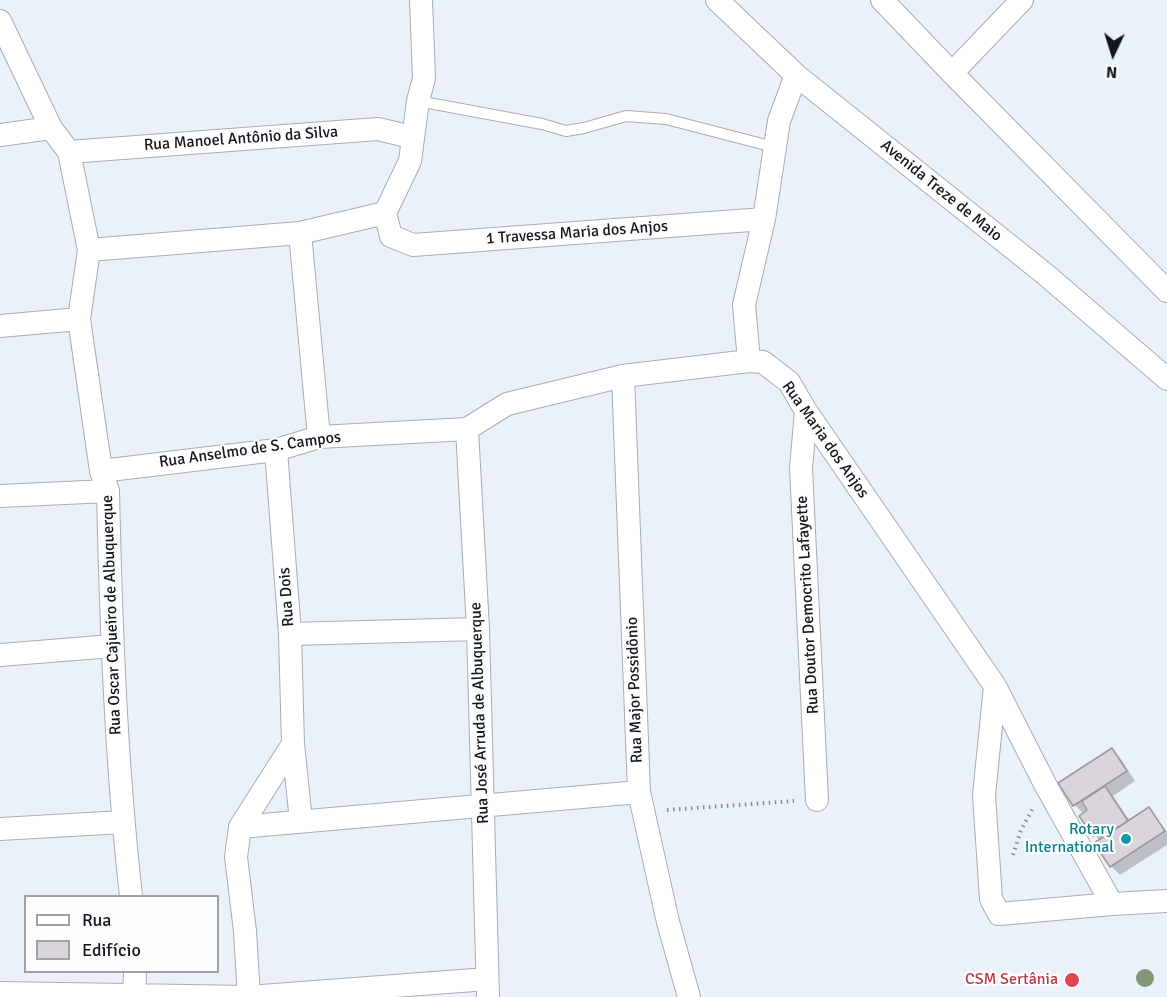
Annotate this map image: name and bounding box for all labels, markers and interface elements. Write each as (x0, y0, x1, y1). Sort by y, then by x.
north arrow (1083, 24, 1143, 84)
text: N (1105, 62, 1118, 82)
street label: Rua Manoel Antônio da Silva (143, 123, 339, 155)
street label: Avenida Treze de Maio (876, 136, 1006, 246)
street label: 1 Travessa Maria dos Anjos (485, 217, 669, 249)
street label: Rua Maria dos Anjos (777, 378, 873, 502)
street label: Rua Anselmo de S. Campos (158, 428, 342, 472)
street label: Rua Oscar Cajueiro de Albuquerque (98, 494, 126, 736)
street label: Rua Doutor Democrito Lafayette (793, 495, 823, 715)
street label: Rua Dois (275, 567, 299, 627)
street label: Rua José Arruda de Albuquerque (467, 602, 493, 824)
street label: Rua Major Possidônio (623, 617, 647, 763)
place label: Rotary International (1025, 820, 1114, 858)
marker: Rotary International (1119, 832, 1133, 846)
legend (24, 895, 219, 973)
text: Rua (82, 909, 111, 931)
text: Edifício (82, 939, 141, 961)
place label: CSM Sertânia (965, 970, 1058, 990)
marker: CSM Sertânia (1063, 971, 1081, 989)

